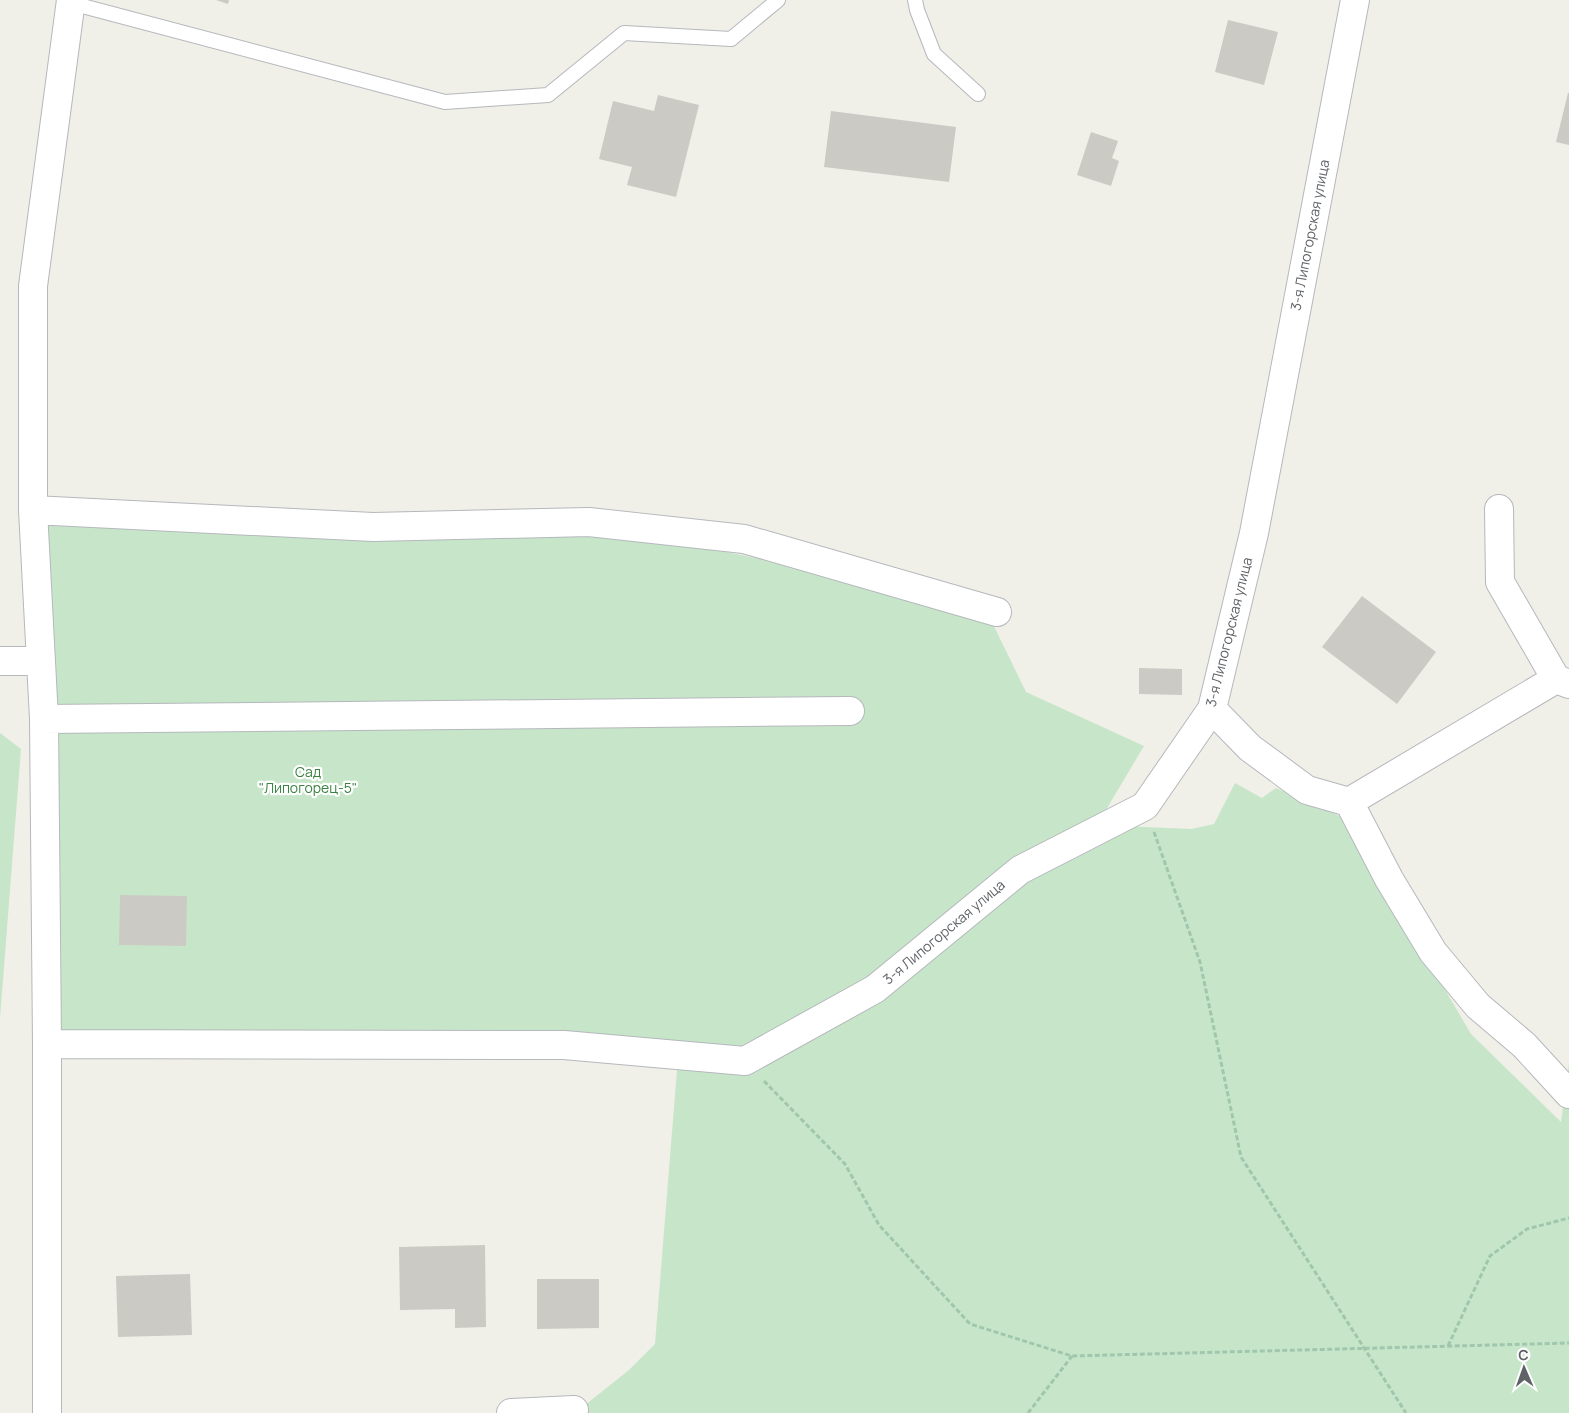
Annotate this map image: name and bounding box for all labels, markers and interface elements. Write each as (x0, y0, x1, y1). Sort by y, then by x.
street label: 3-я Липогорская улица (1286, 158, 1333, 312)
street label: 3-я Липогорская улица (1201, 555, 1256, 709)
park label: Сад "Липогорец-5" (259, 762, 357, 797)
street label: 3-я Липогорская улица (879, 875, 1009, 988)
north arrow (1499, 1343, 1549, 1393)
text: С (1518, 1345, 1529, 1364)

